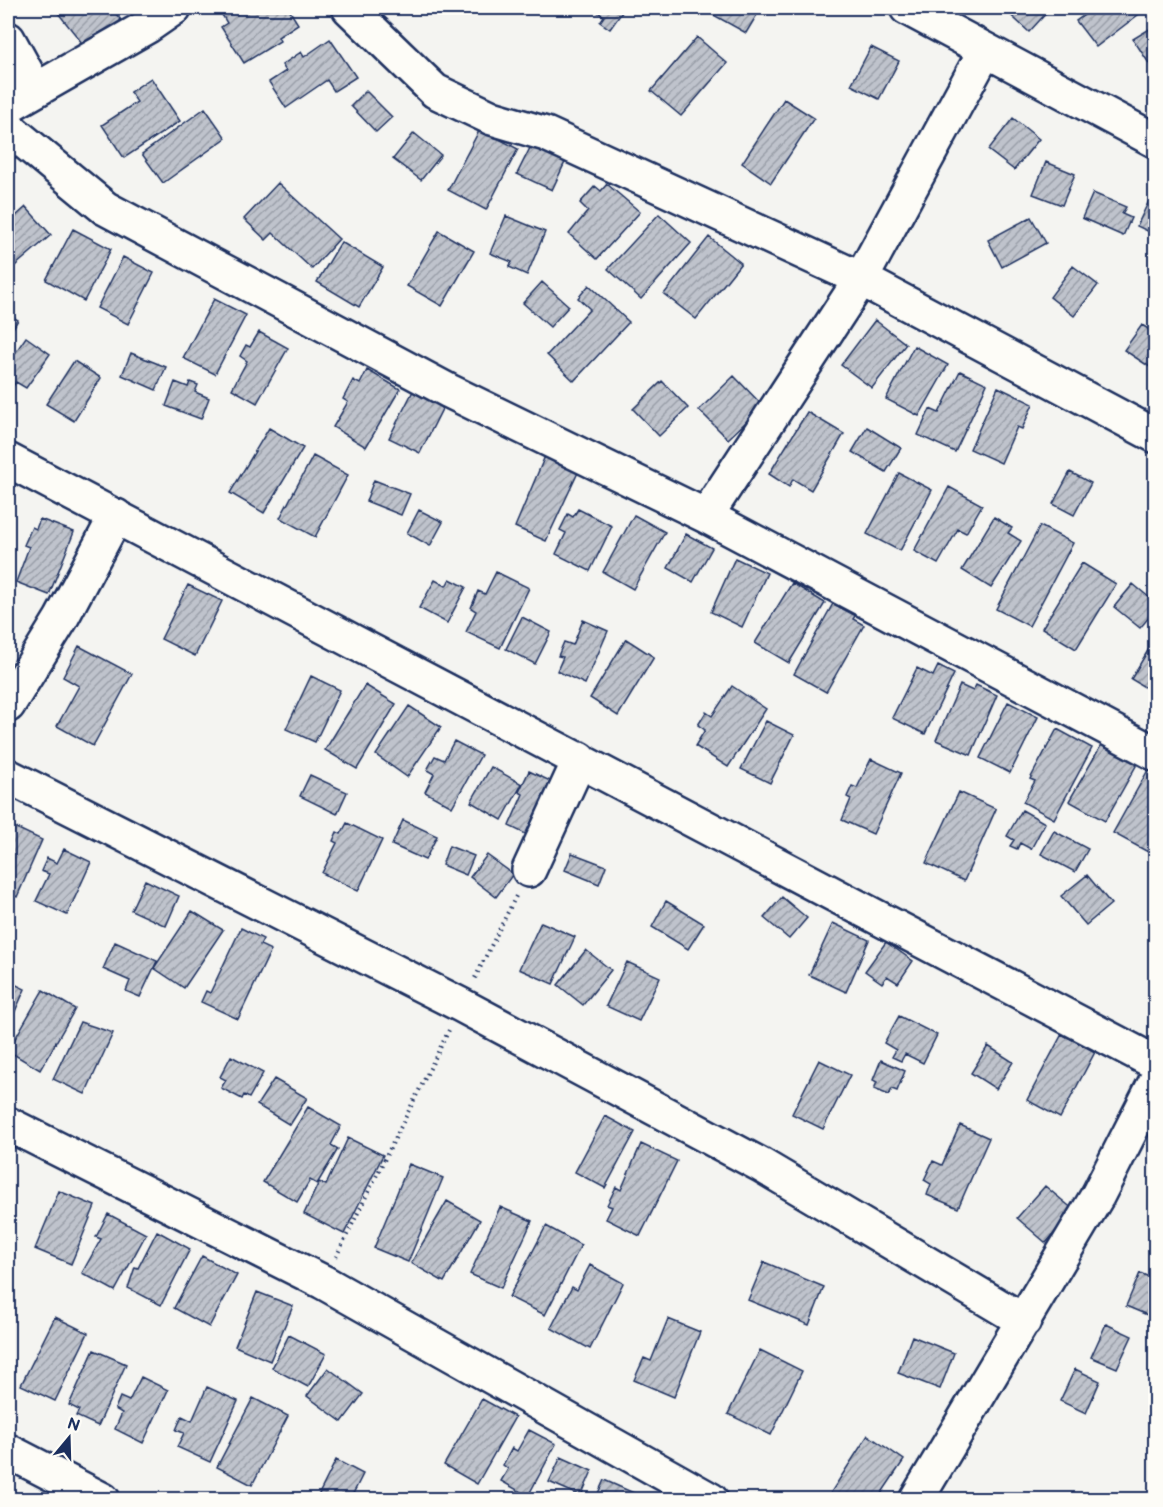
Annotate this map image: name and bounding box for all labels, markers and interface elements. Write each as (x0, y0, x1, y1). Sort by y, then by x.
north arrow (39, 1408, 99, 1468)
text: N (65, 1414, 82, 1436)

